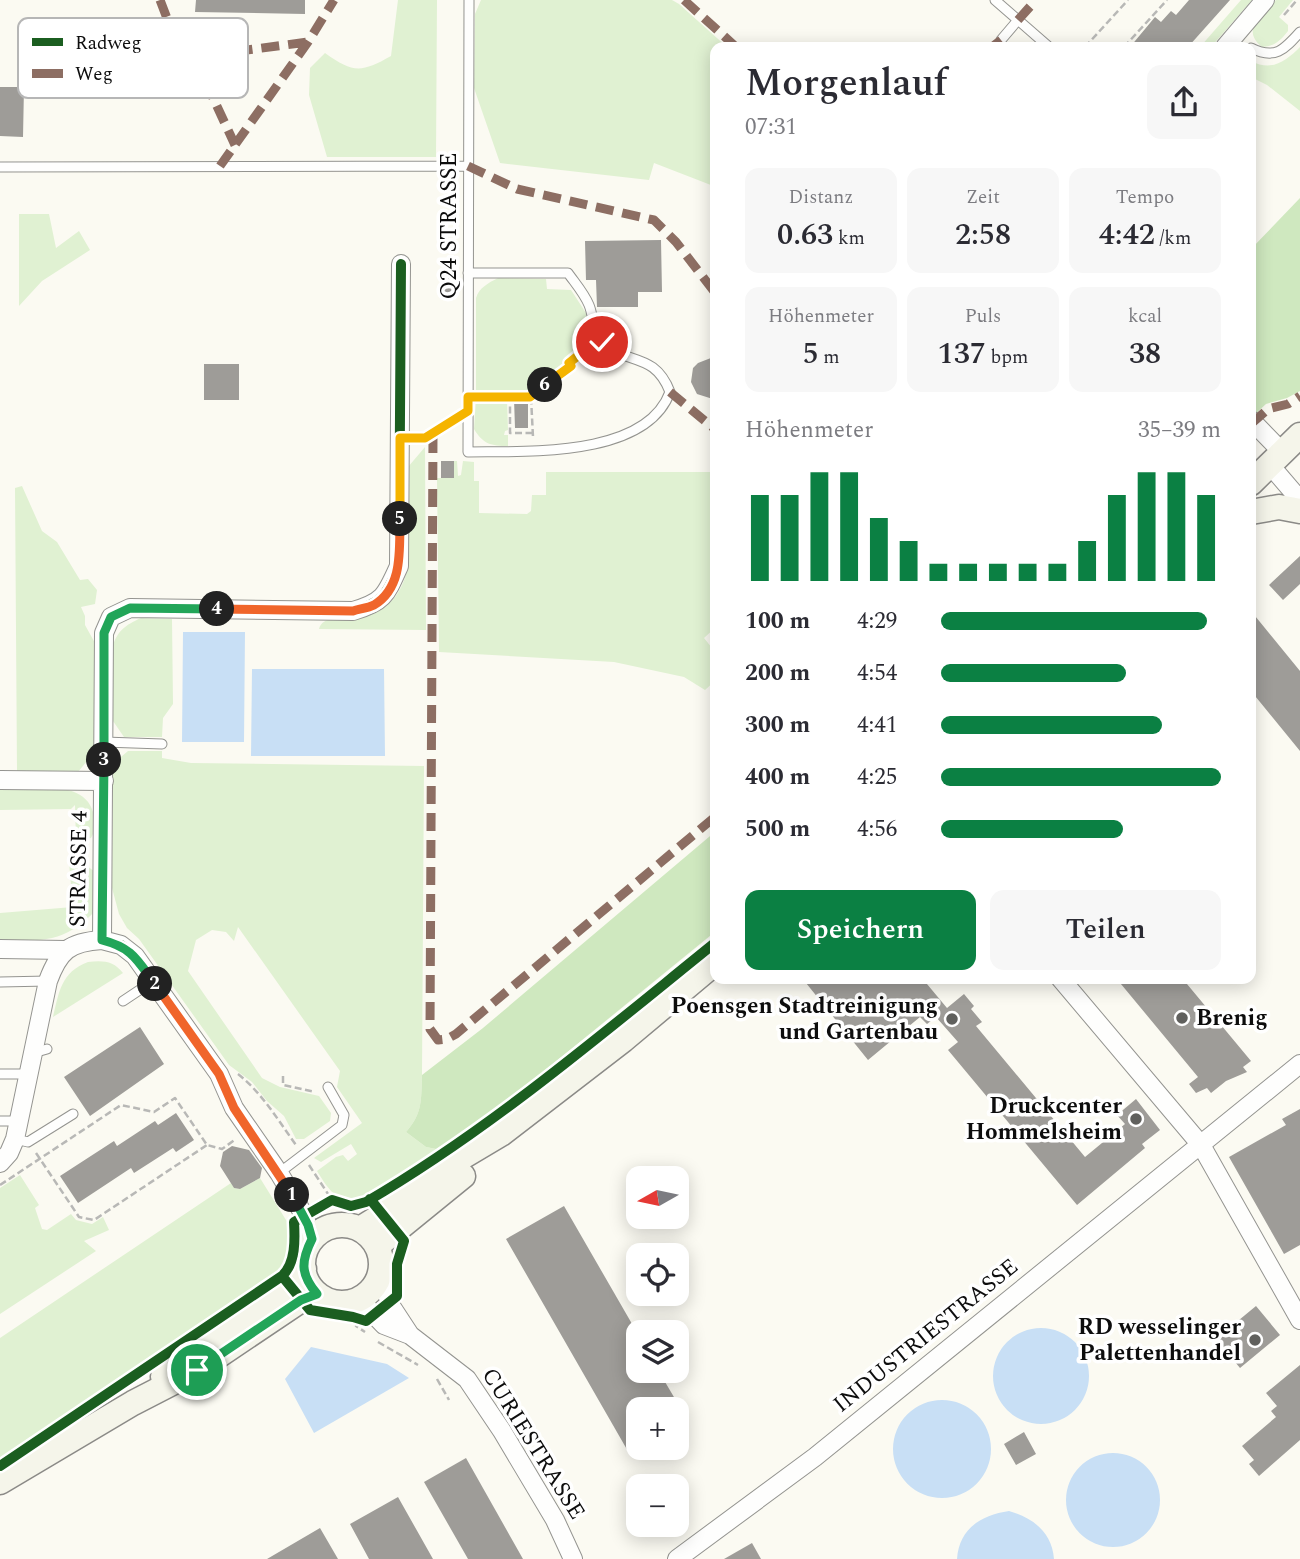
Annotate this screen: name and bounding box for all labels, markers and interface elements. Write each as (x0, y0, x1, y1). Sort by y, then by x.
legend (18, 18, 248, 98)
text: Radweg (75, 29, 142, 58)
text: Morgenlauf (745, 55, 947, 113)
text: Weg (75, 60, 113, 89)
button: share (1147, 65, 1221, 139)
text: 07:31 (745, 110, 797, 145)
street label: Q24 STRASSE (432, 153, 467, 299)
text: Distanz (789, 183, 853, 212)
text: Zeit (966, 183, 1000, 212)
text: Tempo (1116, 183, 1174, 212)
text: 0.63 (777, 212, 833, 258)
text: 2:58 (955, 212, 1011, 258)
text: 4:42 (1099, 212, 1155, 258)
text: km (833, 224, 865, 253)
text: /km (1155, 224, 1191, 253)
text: Höhenmeter (768, 302, 874, 331)
text: Puls (965, 302, 1001, 331)
text: kcal (1128, 302, 1162, 331)
pin (572, 312, 632, 372)
icon: check (583, 323, 621, 361)
text: 5 (802, 331, 819, 377)
text: 137 (938, 331, 986, 377)
text: 38 (1129, 331, 1161, 377)
text: m (819, 343, 840, 372)
text: bpm (986, 343, 1028, 372)
pin: 6 (528, 368, 562, 402)
text: 6 (539, 370, 550, 399)
text: Höhenmeter (745, 413, 873, 448)
text: 35–39 m (1138, 413, 1221, 448)
pin: 5 (382, 502, 418, 536)
text: 5 (394, 504, 405, 533)
pin: 4 (200, 592, 234, 626)
text: 4 (211, 594, 222, 623)
text: 100 m (745, 604, 810, 639)
text: 4:29 (857, 604, 897, 639)
text: 200 m (745, 656, 810, 691)
text: 4:54 (857, 656, 897, 691)
text: 300 m (745, 708, 810, 743)
text: 4:41 (857, 708, 897, 743)
pin: 3 (86, 742, 122, 778)
text: 3 (98, 745, 109, 774)
text: 400 m (745, 760, 810, 795)
text: 4:25 (857, 760, 897, 795)
street label: STRASSE 4 (60, 810, 98, 928)
text: 500 m (745, 812, 810, 847)
text: 4:56 (857, 812, 897, 847)
button: Speichern (745, 890, 976, 970)
button: Teilen (990, 890, 1221, 970)
pin: 2 (138, 967, 172, 1002)
text: 2 (149, 969, 160, 998)
place label: Poensgen Stadtreinigung und Gartenbau (671, 989, 938, 1050)
place label: Brenig (1196, 1001, 1268, 1036)
marker: Brenig (1174, 1010, 1190, 1026)
marker: Poensgen Stadtreinigung und Gartenbau (944, 1011, 960, 1027)
place label: Druckcenter Hommelsheim (966, 1089, 1122, 1150)
marker: Druckcenter Hommelsheim (1128, 1111, 1144, 1127)
north arrow (626, 1166, 690, 1228)
map controls (626, 1166, 689, 1537)
pin: 1 (274, 1178, 310, 1212)
text: 1 (286, 1180, 297, 1209)
button: locate (626, 1243, 689, 1306)
street label: INDUSTRIESTRASSE (826, 1250, 1026, 1422)
place label: RD wesselinger Palettenhandel (1078, 1310, 1241, 1371)
button: layers (626, 1320, 689, 1383)
marker: RD wesselinger Palettenhandel (1247, 1332, 1263, 1348)
pin (167, 1340, 227, 1400)
icon: arrive (178, 1351, 216, 1389)
street label: CURIESTRASSE (472, 1361, 594, 1527)
button: + (626, 1397, 689, 1460)
button: − (626, 1474, 689, 1537)

